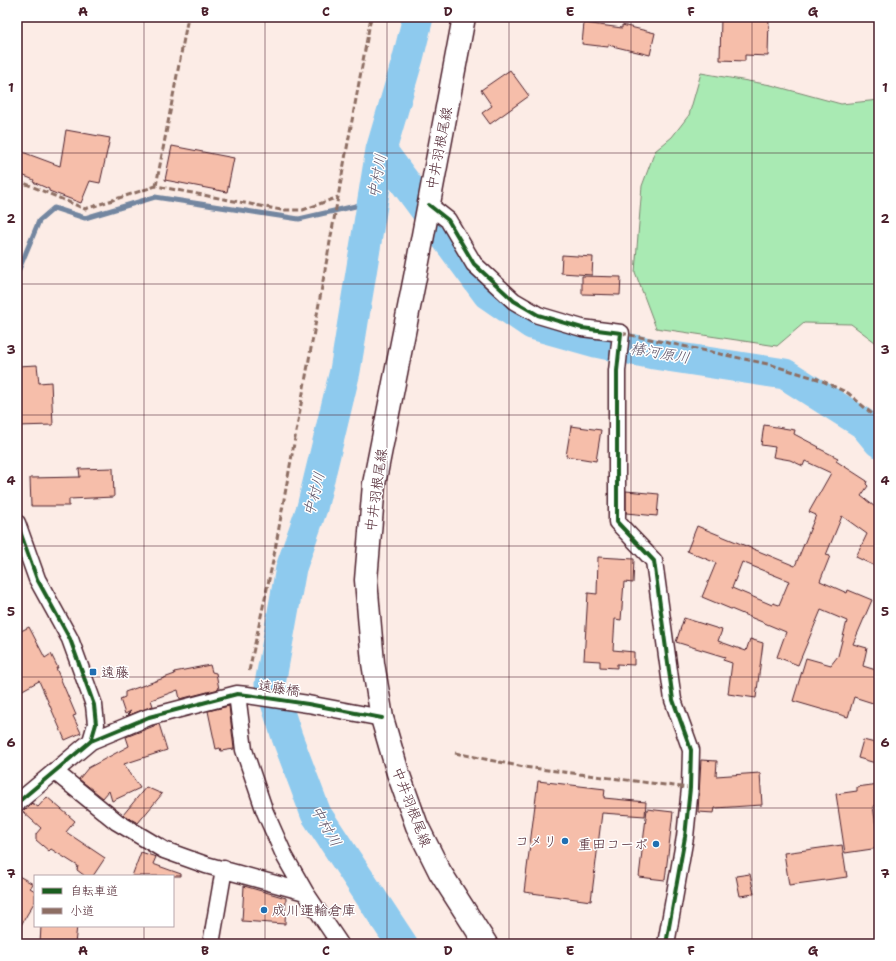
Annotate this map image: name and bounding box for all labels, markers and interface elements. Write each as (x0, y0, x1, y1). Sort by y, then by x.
text: A (78, 3, 88, 20)
text: B (201, 3, 209, 20)
text: C (322, 3, 330, 20)
text: D (443, 3, 453, 20)
text: E (566, 3, 575, 20)
text: F (687, 3, 695, 20)
text: G (808, 3, 819, 20)
text: 1 (8, 79, 14, 96)
text: 1 (882, 79, 888, 96)
street label: 中井羽根尾線 (422, 105, 456, 191)
water label: 中村川 (363, 152, 391, 200)
text: 2 (6, 210, 16, 227)
text: 2 (880, 210, 890, 227)
water label: 椿河原川 (629, 338, 691, 368)
text: 3 (6, 341, 16, 358)
text: 3 (880, 341, 890, 358)
street label: 中井羽根尾線 (361, 447, 391, 533)
water label: 中村川 (299, 470, 329, 518)
text: 4 (6, 472, 16, 489)
text: 4 (880, 472, 890, 489)
text: 5 (7, 603, 15, 620)
text: 5 (881, 603, 889, 620)
place label: 遠藤 (101, 663, 129, 681)
marker: 遠藤 (88, 667, 98, 677)
street label: 遠藤橋 (257, 676, 301, 700)
text: 6 (6, 734, 16, 751)
text: 6 (880, 734, 890, 751)
street label: 中井羽根尾線 (389, 765, 435, 849)
water label: 中村川 (306, 802, 346, 850)
place label: コメリ (515, 832, 557, 850)
place label: 重田コーポ (578, 835, 648, 853)
marker: コメリ (560, 836, 570, 846)
marker: 重田コーポ (651, 839, 661, 849)
text: 7 (6, 865, 16, 882)
text: 7 (880, 865, 890, 882)
legend (34, 875, 174, 927)
text: 自転車道 (70, 883, 118, 899)
place label: 成川運輸倉庫 (272, 901, 356, 919)
text: 小道 (70, 903, 94, 919)
marker: 成川運輸倉庫 (259, 905, 269, 915)
text: A (78, 942, 88, 959)
text: B (201, 942, 209, 959)
text: C (322, 942, 330, 959)
text: D (443, 942, 453, 959)
text: E (566, 942, 575, 959)
text: F (687, 942, 695, 959)
text: G (808, 942, 819, 959)

